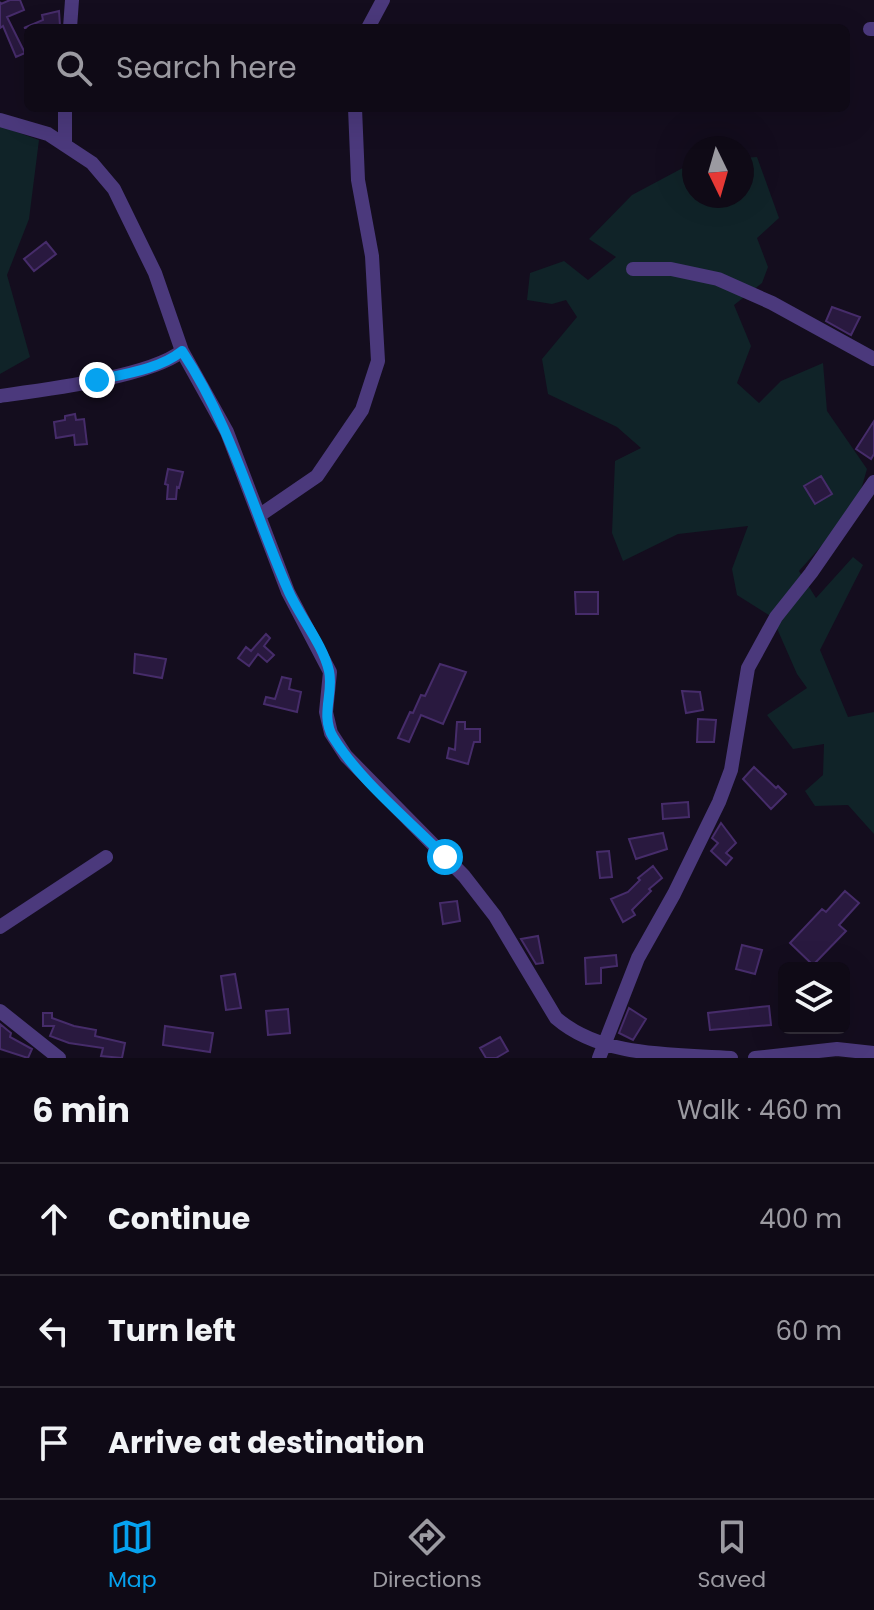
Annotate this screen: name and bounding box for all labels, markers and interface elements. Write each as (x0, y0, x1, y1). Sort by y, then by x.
search box (24, 24, 850, 112)
icon: search (52, 46, 96, 90)
text: Search here (116, 46, 297, 89)
north arrow (682, 136, 754, 208)
route end (79, 362, 115, 398)
route start (427, 839, 463, 875)
map controls (778, 962, 850, 1034)
button: layers (778, 962, 850, 1034)
text: 6 min (32, 1086, 130, 1134)
text: Walk · 460 m (677, 1092, 842, 1128)
icon: ahead (32, 1197, 76, 1241)
text: Continue (108, 1197, 250, 1240)
text: 400 m (759, 1201, 842, 1237)
icon: left (32, 1309, 76, 1353)
text: Turn left (108, 1309, 236, 1352)
text: 60 m (775, 1313, 842, 1349)
icon: arrive (32, 1421, 76, 1465)
text: Arrive at destination (108, 1421, 425, 1464)
tab: Map (108, 1515, 157, 1596)
tab: Directions (372, 1515, 482, 1596)
tab: Saved (697, 1515, 766, 1596)

